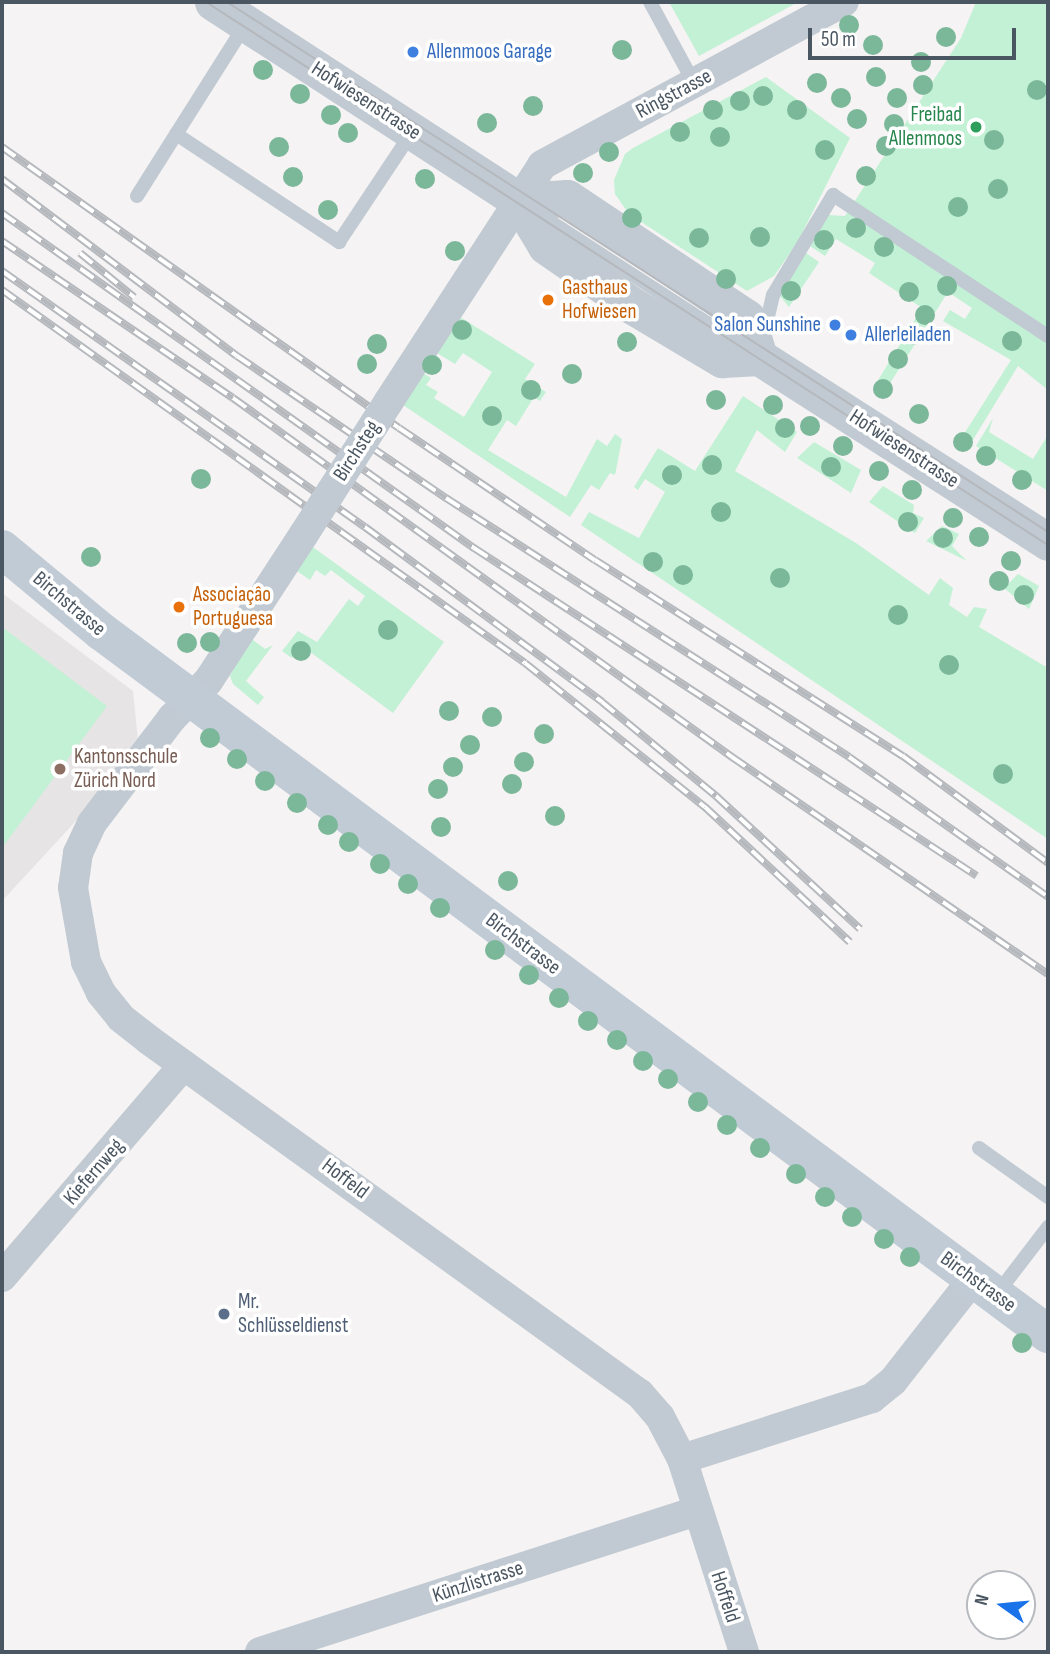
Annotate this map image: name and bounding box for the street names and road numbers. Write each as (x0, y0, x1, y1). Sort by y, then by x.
street label: Hofwiesenstrasse (307, 56, 425, 146)
street label: Ringstrasse (632, 64, 716, 124)
street label: Hofwiesenstrasse (845, 404, 963, 494)
street label: Birchsteg (328, 416, 386, 486)
street label: Birchstrasse (27, 566, 111, 642)
street label: Birchstrasse (481, 908, 565, 980)
street label: Kiefernweg (58, 1134, 130, 1210)
street label: Hoffeld (317, 1153, 373, 1205)
street label: Birchstrasse (935, 1246, 1021, 1318)
street label: Künzlistrasse (429, 1556, 527, 1608)
street label: Hoffeld (705, 1568, 745, 1626)

